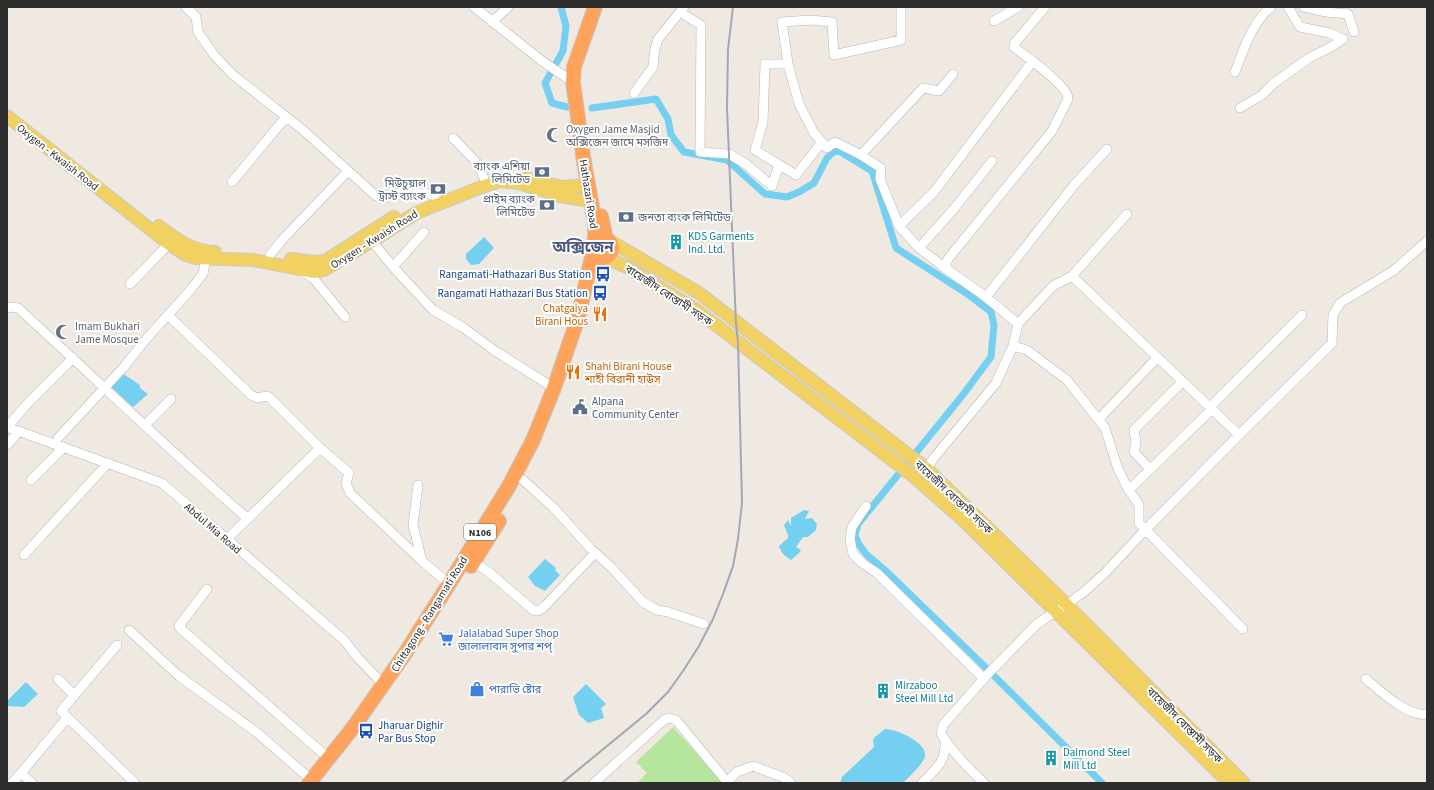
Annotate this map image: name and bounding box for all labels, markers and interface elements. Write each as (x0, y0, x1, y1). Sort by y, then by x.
street label: Oxygen - Kwaish Road (13, 121, 102, 194)
place label: Oxygen Jame Masjid অক্সিজেন জামে মসজিদ (565, 122, 669, 150)
mosque icon: Oxygen Jame Masjid অক্সিজেন জামে মসজিদ (545, 126, 563, 144)
street label: Hathazari Road (576, 158, 601, 230)
place label: ব্যাংক এশিয়া লিমিটেড (472, 159, 531, 187)
bank icon: ব্যাংক এশিয়া লিমিটেড (533, 163, 551, 181)
place label: মিউচুয়াল ট্রাস্ট ব্যাংক (378, 176, 427, 204)
bank icon: মিউচুয়াল ট্রাস্ট ব্যাংক (429, 180, 447, 198)
place label: প্রাইম ব্যাংক লিমিটেড (483, 192, 535, 220)
bank icon: প্রাইম ব্যাংক লিমিটেড (538, 196, 556, 214)
street label: Oxygen - Kwaish Road (328, 206, 421, 272)
bank icon: জনতা ব্যংক লিমিটেড (617, 208, 635, 226)
place label: জনতা ব্যংক লিমিটেড (637, 210, 731, 225)
place label: KDS Garments Ind. Ltd. (688, 229, 755, 257)
building icon: KDS Garments Ind. Ltd. (667, 233, 685, 251)
district label: অক্সিজেন (551, 237, 614, 258)
street label: বায়েজীদ বোস্তামী সড়ক (621, 261, 715, 329)
bus stop icon: Rangamati-Hathazari Bus Station (594, 265, 612, 283)
place label: Rangamati-Hathazari Bus Station (439, 267, 591, 282)
bus stop icon: Rangamati Hathazari Bus Station (591, 284, 609, 302)
place label: Rangamati Hathazari Bus Station (438, 286, 588, 301)
place label: Chatgaiya Birani Hous (535, 301, 588, 329)
restaurant icon: Chatgaiya Birani Hous (591, 305, 609, 323)
place label: Imam Bukhari Jame Mosque (75, 319, 140, 347)
mosque icon: Imam Bukhari Jame Mosque (54, 323, 72, 341)
place label: Shahi Birani House শাহী বিরানী হাউস (584, 359, 672, 387)
restaurant icon: Shahi Birani House শাহী বিরানী হাউস (564, 363, 582, 381)
place label: Alpana Community Center (592, 394, 679, 422)
public building icon: Alpana Community Center (571, 398, 589, 416)
street label: বায়েজীদ বোস্তামী সড়ক (911, 457, 996, 538)
street label: Abdul Mia Road (181, 499, 244, 557)
road number: N106 (464, 524, 496, 540)
street label: Chittagong - Rangamati Road (388, 554, 471, 675)
place label: Jalalabad Super Shop জালালাবাদ সুপার শপ্ (457, 626, 559, 654)
supermarket icon: Jalalabad Super Shop জালালাবাদ সুপার শপ্ (437, 630, 455, 648)
place label: Mirzaboo Steel Mill Ltd (895, 678, 953, 706)
shop icon: পারাভি ষ্টোর (468, 680, 486, 698)
place label: পারাভি ষ্টোর (489, 682, 542, 697)
building icon: Mirzaboo Steel Mill Ltd (874, 682, 892, 700)
street label: বায়েজীদ বোস্তামী সড়ক (1143, 683, 1226, 767)
place label: Jharuar Dighir Par Bus Stop (378, 718, 444, 746)
bus stop icon: Jharuar Dighir Par Bus Stop (357, 722, 375, 740)
place label: Daimond Steel Mill Ltd (1063, 745, 1131, 773)
building icon: Daimond Steel Mill Ltd (1042, 749, 1060, 767)

